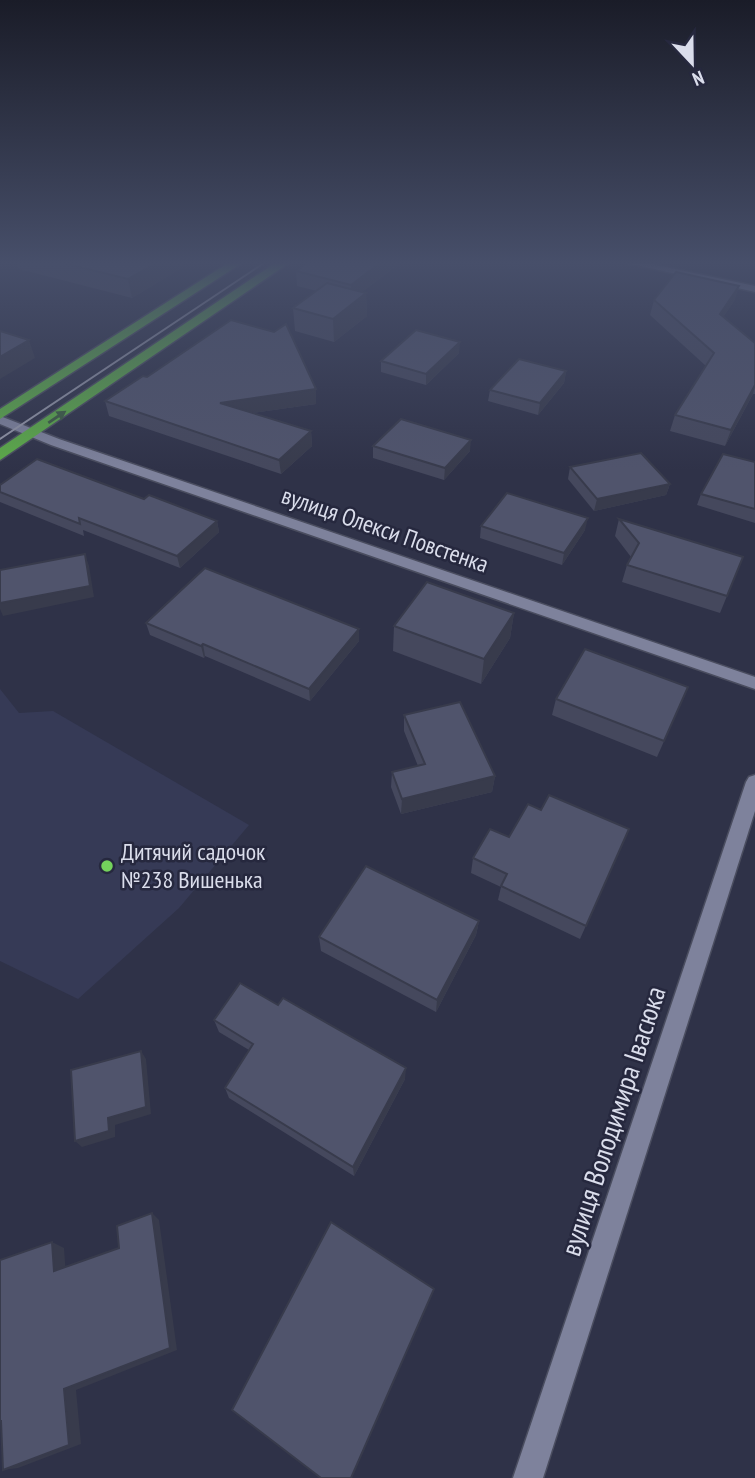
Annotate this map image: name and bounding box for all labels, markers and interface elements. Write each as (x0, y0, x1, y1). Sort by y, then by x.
north arrow (657, 28, 727, 98)
text: N (689, 66, 708, 92)
one-way arrow (48, 410, 66, 424)
street label: вулиця Олекси Повстенка (278, 480, 493, 579)
place label: Дитячий садочок №238 Вишенька (121, 836, 266, 895)
marker: Дитячий садочок №238 Вишенька (99, 858, 115, 874)
street label: вулиця Володимира Івасюка (551, 981, 674, 1260)

